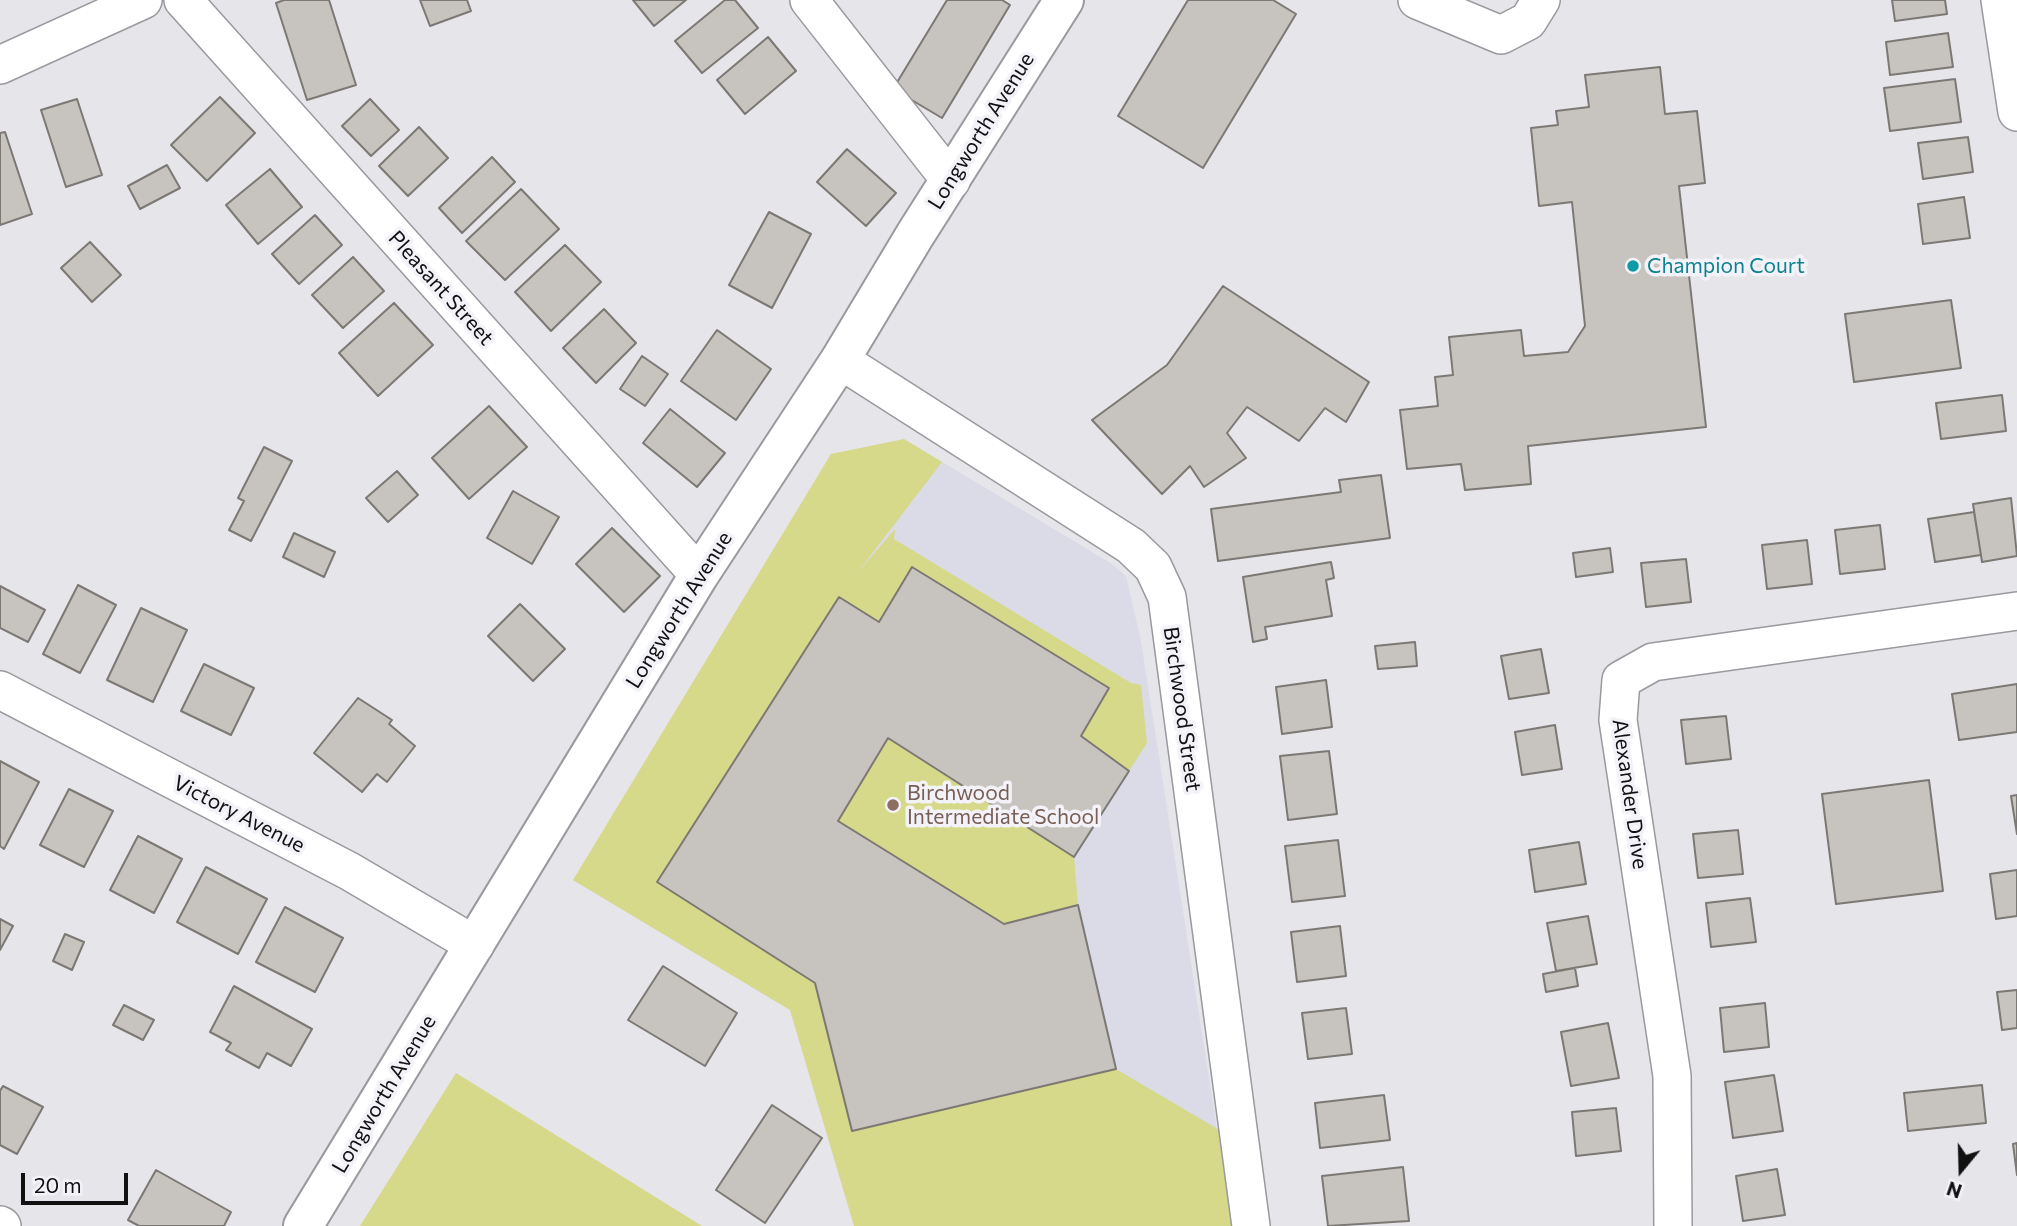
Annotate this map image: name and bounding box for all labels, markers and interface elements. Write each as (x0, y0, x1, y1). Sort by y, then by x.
street label: Longworth Avenue (923, 48, 1039, 214)
street label: Pleasant Street (383, 226, 499, 350)
place label: Champion Court (1647, 253, 1805, 279)
marker: Champion Court (1625, 258, 1641, 274)
street label: Longworth Avenue (621, 527, 737, 693)
street label: Birchwood Street (1158, 625, 1206, 793)
street label: Alexander Drive (1607, 717, 1653, 871)
street label: Victory Avenue (169, 770, 309, 858)
place label: Birchwood Intermediate School (907, 780, 1099, 830)
marker: Birchwood Intermediate School (885, 797, 901, 813)
street label: Longworth Avenue (327, 1010, 441, 1178)
north arrow (1926, 1135, 1996, 1205)
scale bar (24, 1160, 131, 1204)
text: 20 m (34, 1172, 82, 1197)
text: N (1944, 1177, 1964, 1204)

